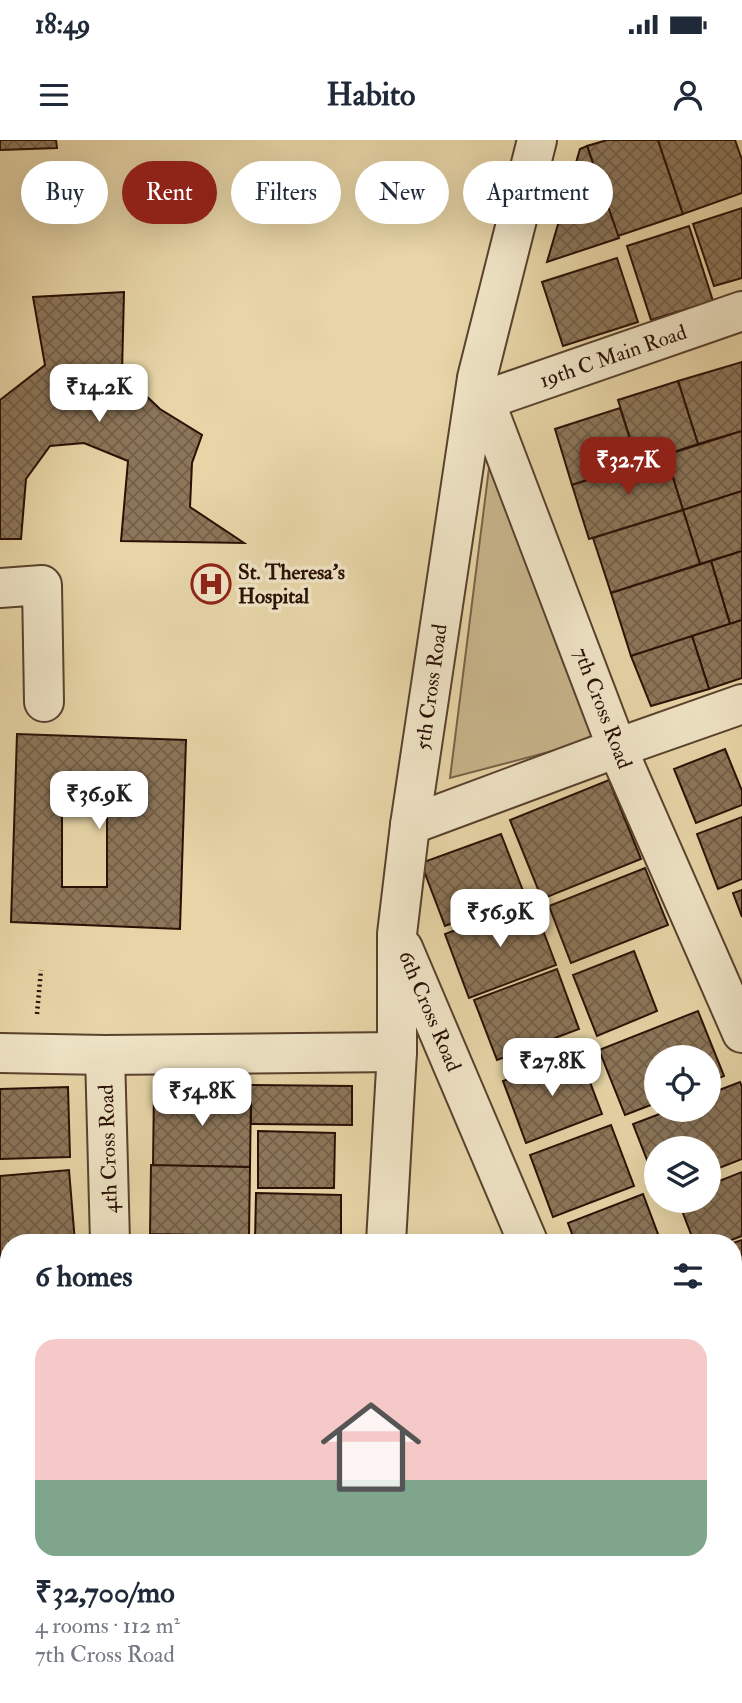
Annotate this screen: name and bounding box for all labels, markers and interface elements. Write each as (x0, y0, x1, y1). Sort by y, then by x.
text: 18:49 (35, 9, 90, 41)
text: Habito (327, 75, 415, 115)
icon: menu (35, 76, 73, 114)
icon: person (669, 76, 707, 114)
chip: Buy (21, 161, 108, 224)
chip: Rent (122, 161, 217, 224)
chip: Filters (231, 161, 341, 224)
chip: New (355, 161, 449, 224)
chip: Apartment (463, 161, 613, 224)
street label: 19th C Main Road (536, 318, 691, 394)
pin: ₹14.2K (42, 364, 156, 424)
text: ₹14.2K (66, 372, 132, 401)
pin: ₹32.7K (571, 438, 685, 497)
text: ₹32.7K (596, 445, 660, 474)
place label: St. Theresa's Hospital (238, 559, 345, 610)
hospital icon: St. Theresa's Hospital (190, 563, 232, 605)
street label: 5th Cross Road (409, 622, 454, 752)
street label: 7th Cross Road (567, 644, 638, 773)
pin: ₹36.9K (42, 772, 156, 831)
text: ₹36.9K (66, 779, 132, 808)
pin: ₹56.9K (443, 890, 557, 949)
text: ₹56.9K (466, 897, 534, 926)
street label: 6th Cross Road (392, 947, 467, 1076)
pin: ₹27.8K (495, 1038, 609, 1098)
map controls (644, 1045, 721, 1213)
button: locate (644, 1045, 721, 1122)
text: ₹27.8K (519, 1046, 585, 1075)
pin: ₹54.8K (145, 1068, 259, 1128)
text: ₹54.8K (169, 1076, 235, 1105)
street label: 4th Cross Road (93, 1083, 124, 1214)
button: layers (644, 1136, 721, 1213)
icon: filters (669, 1257, 707, 1295)
text: 6 homes (35, 1258, 133, 1295)
icon: home (308, 1384, 434, 1510)
text: ₹32,700/mo (35, 1574, 175, 1611)
text: 4 rooms · 112 m² (35, 1611, 180, 1640)
text: 7th Cross Road (35, 1640, 175, 1669)

